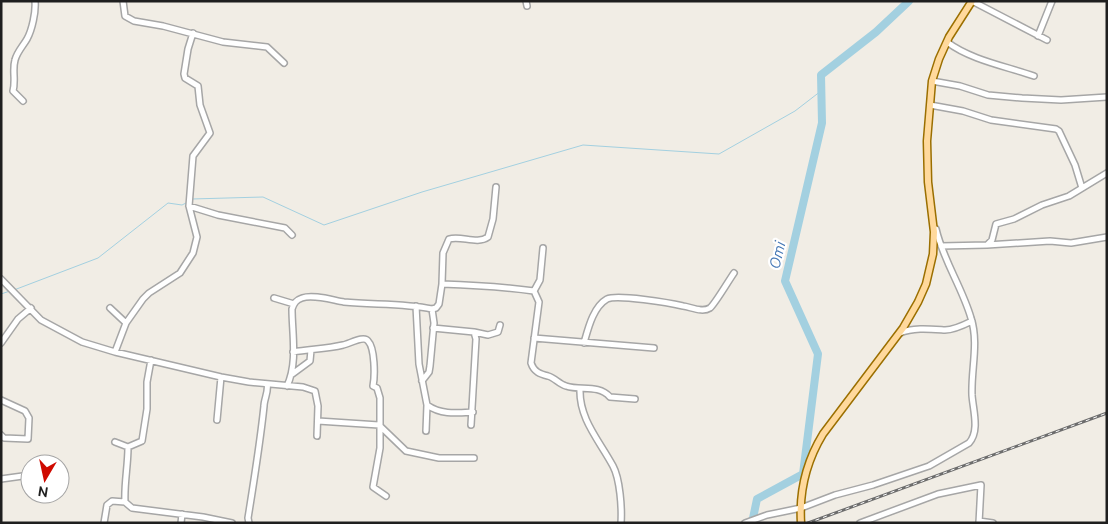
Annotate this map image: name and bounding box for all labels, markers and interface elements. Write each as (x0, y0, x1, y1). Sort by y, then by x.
water label: Omi (765, 238, 789, 270)
north arrow (20, 454, 70, 504)
text: N (37, 483, 49, 501)

